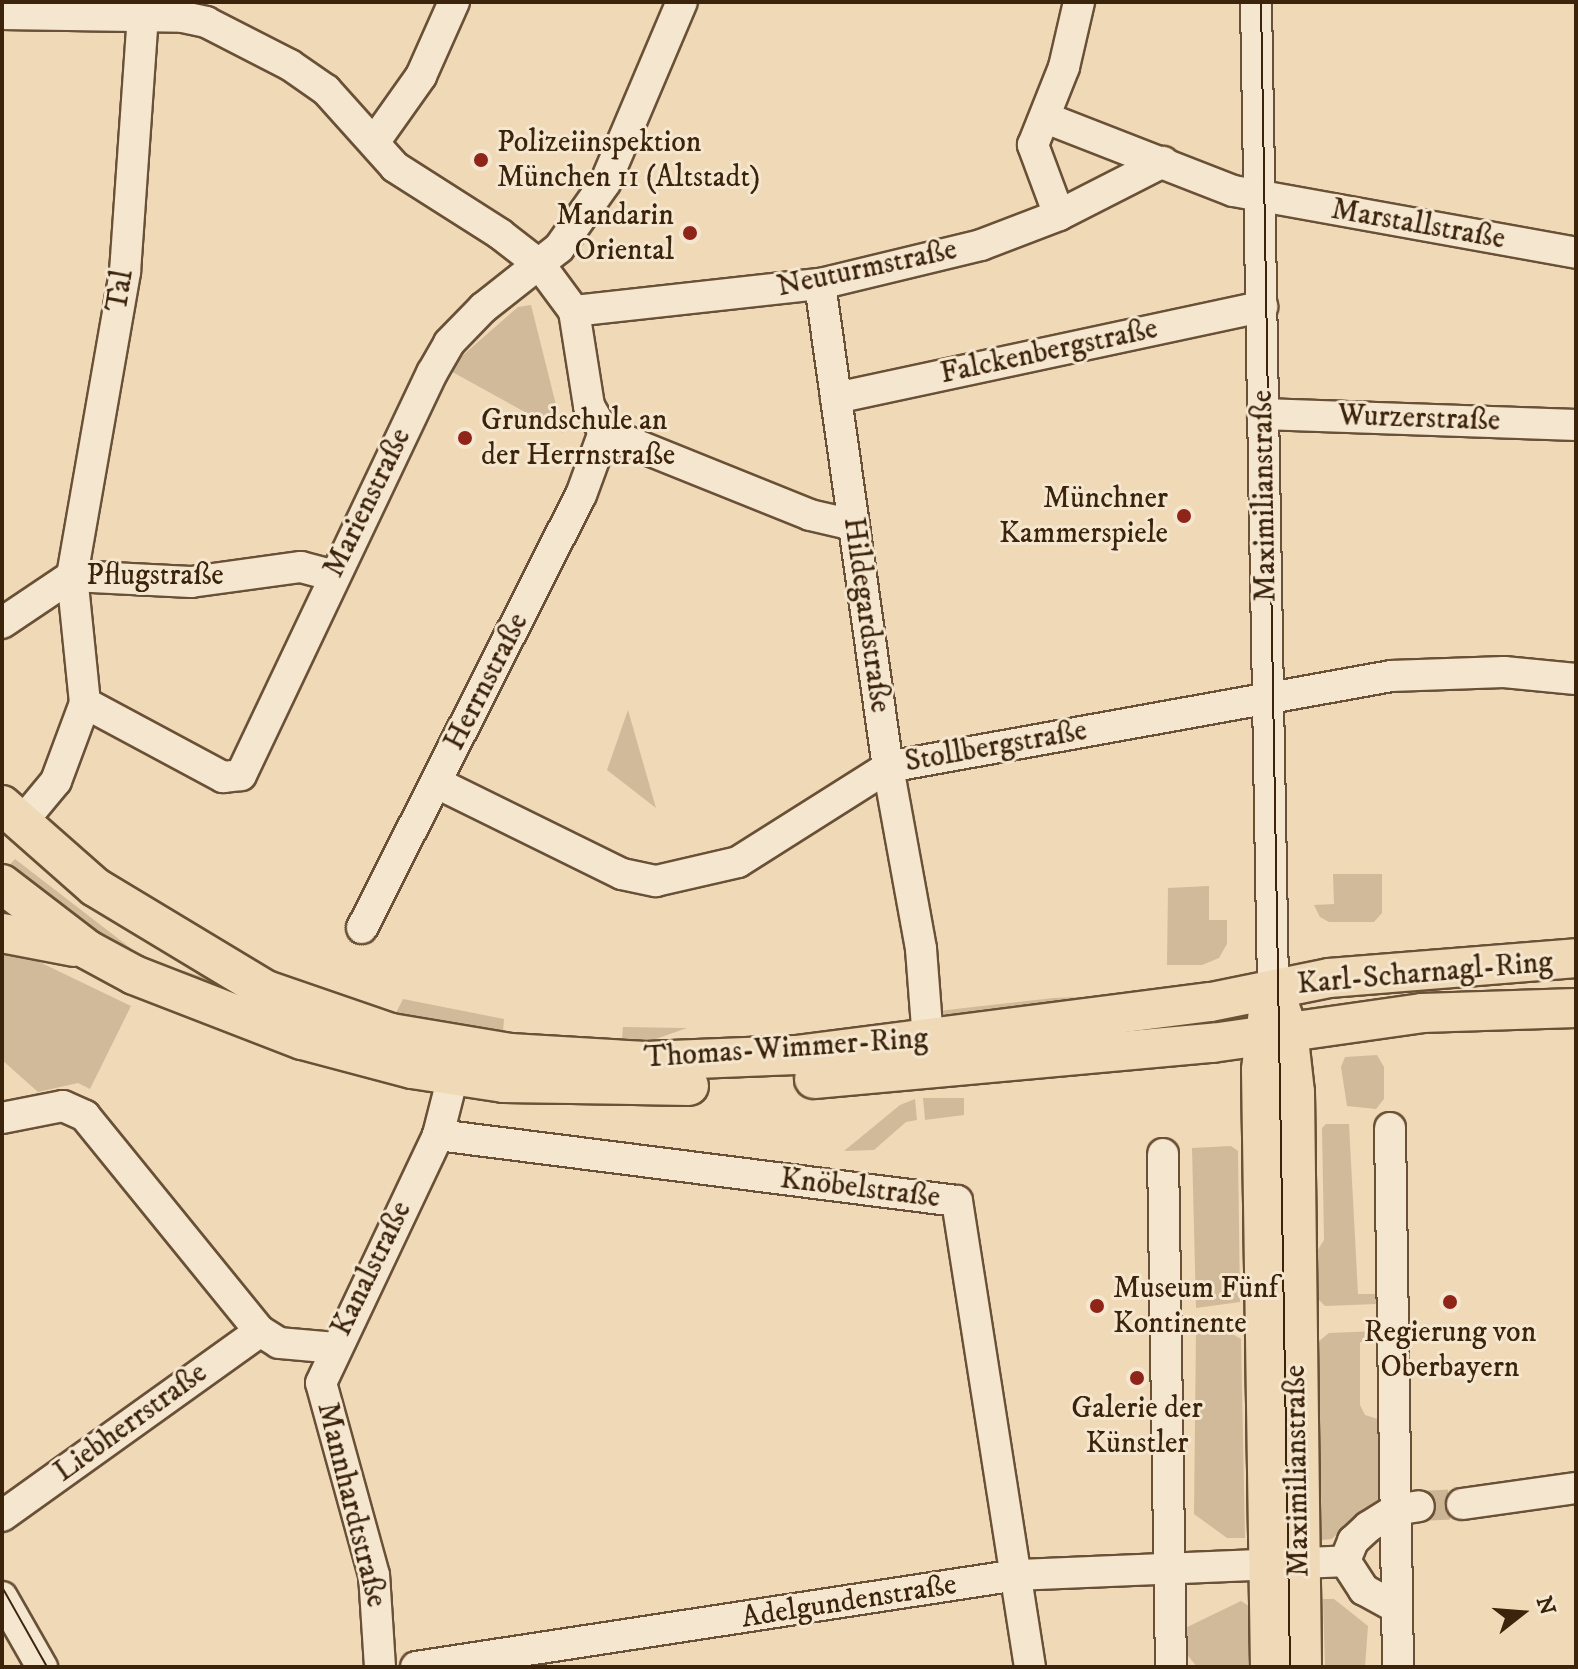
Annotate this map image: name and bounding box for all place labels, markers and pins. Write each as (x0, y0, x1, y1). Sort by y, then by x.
place label: Polizeiinspektion München 11 (Altstadt) (497, 125, 760, 196)
marker: Polizeiinspektion München 11 (Altstadt) (472, 151, 490, 169)
place label: Mandarin Oriental (556, 198, 674, 268)
marker: Mandarin Oriental (681, 224, 699, 242)
place label: Grundschule an der Herrnstraße (481, 403, 675, 474)
marker: Grundschule an der Herrnstraße (456, 429, 474, 447)
place label: Münchner Kammerspiele (999, 481, 1168, 552)
marker: Münchner Kammerspiele (1175, 507, 1193, 525)
place label: Museum Fünf Kontinente (1113, 1271, 1278, 1342)
marker: Regierung von Oberbayern (1441, 1293, 1459, 1311)
marker: Museum Fünf Kontinente (1088, 1297, 1106, 1315)
place label: Regierung von Oberbayern (1364, 1315, 1536, 1386)
marker: Galerie der Künstler (1128, 1369, 1146, 1387)
place label: Galerie der Künstler (1071, 1391, 1203, 1462)

